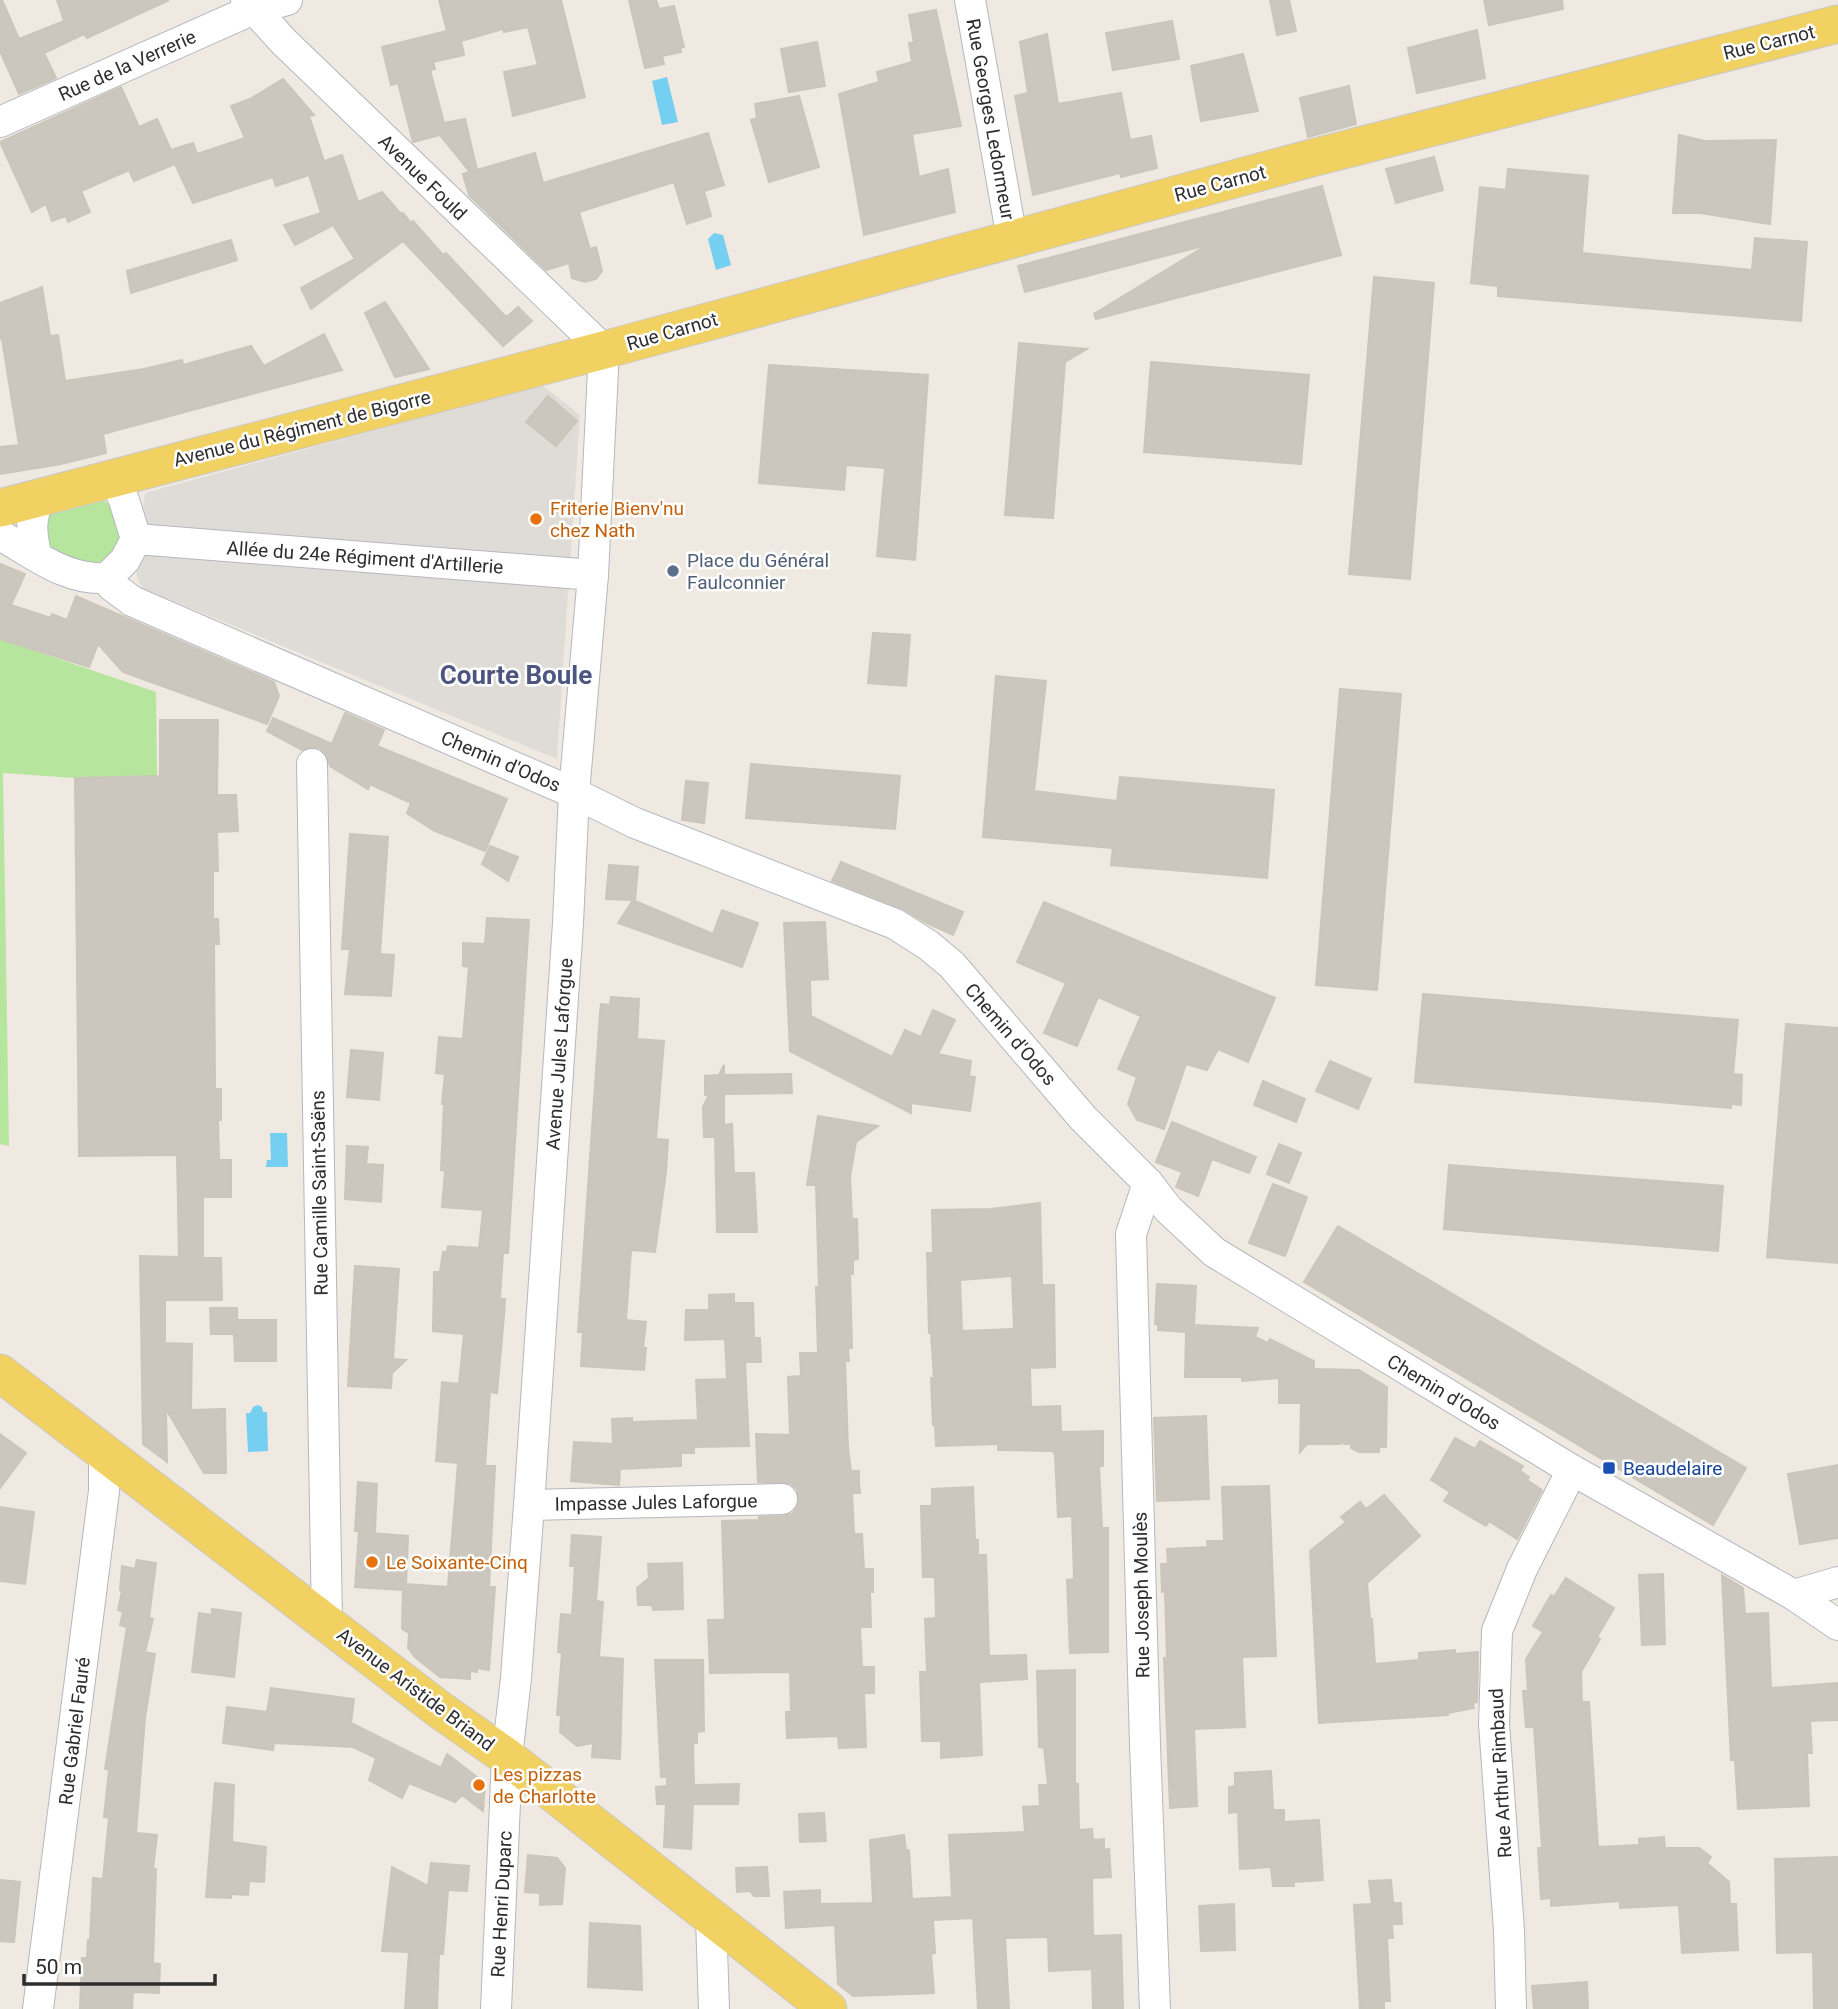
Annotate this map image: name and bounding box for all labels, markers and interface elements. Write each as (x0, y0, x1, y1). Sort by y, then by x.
street label: Rue Georges Ledormeur (961, 16, 1020, 222)
street label: Rue Carnot (1721, 20, 1817, 65)
street label: Rue de la Verrerie (55, 25, 199, 106)
street label: Avenue Fould (374, 130, 472, 225)
street label: Rue Carnot (1172, 160, 1268, 207)
street label: Rue Carnot (624, 308, 720, 355)
street label: Avenue du Régiment de Bigorre (171, 385, 433, 472)
place label: Friterie Bienv'nu chez Nath (550, 497, 684, 542)
marker: Friterie Bienv'nu chez Nath (528, 511, 544, 527)
street label: Allée du 24e Régiment d'Artillerie (226, 536, 504, 579)
place label: Place du Général Faulconnier (687, 549, 829, 594)
marker: Place du Général Faulconnier (665, 563, 681, 579)
district label: Courte Boule (440, 660, 592, 690)
street label: Chemin d'Odos (437, 726, 564, 797)
street label: Avenue Jules Laforgue (541, 957, 578, 1151)
street label: Chemin d'Odos (960, 979, 1061, 1090)
street label: Rue Camille Saint-Saëns (306, 1090, 333, 1296)
street label: Chemin d'Odos (1383, 1350, 1504, 1435)
place label: Beaudelaire (1623, 1457, 1722, 1480)
marker: Beaudelaire (1601, 1460, 1617, 1476)
street label: Impasse Jules Laforgue (554, 1489, 758, 1516)
street label: Rue Joseph Moulès (1129, 1512, 1154, 1678)
place label: Le Soixante-Cinq (386, 1551, 528, 1574)
marker: Le Soixante-Cinq (364, 1554, 380, 1570)
street label: Avenue Aristide Briand (333, 1623, 499, 1756)
street label: Rue Gabriel Fauré (54, 1656, 95, 1806)
street label: Rue Arthur Rimbaud (1485, 1688, 1516, 1858)
place label: Les pizzas de Charlotte (493, 1763, 596, 1808)
marker: Les pizzas de Charlotte (471, 1777, 487, 1793)
street label: Rue Henri Duparc (486, 1830, 517, 1978)
scale bar (24, 1942, 215, 1986)
text: 50 m (35, 1955, 82, 1979)

